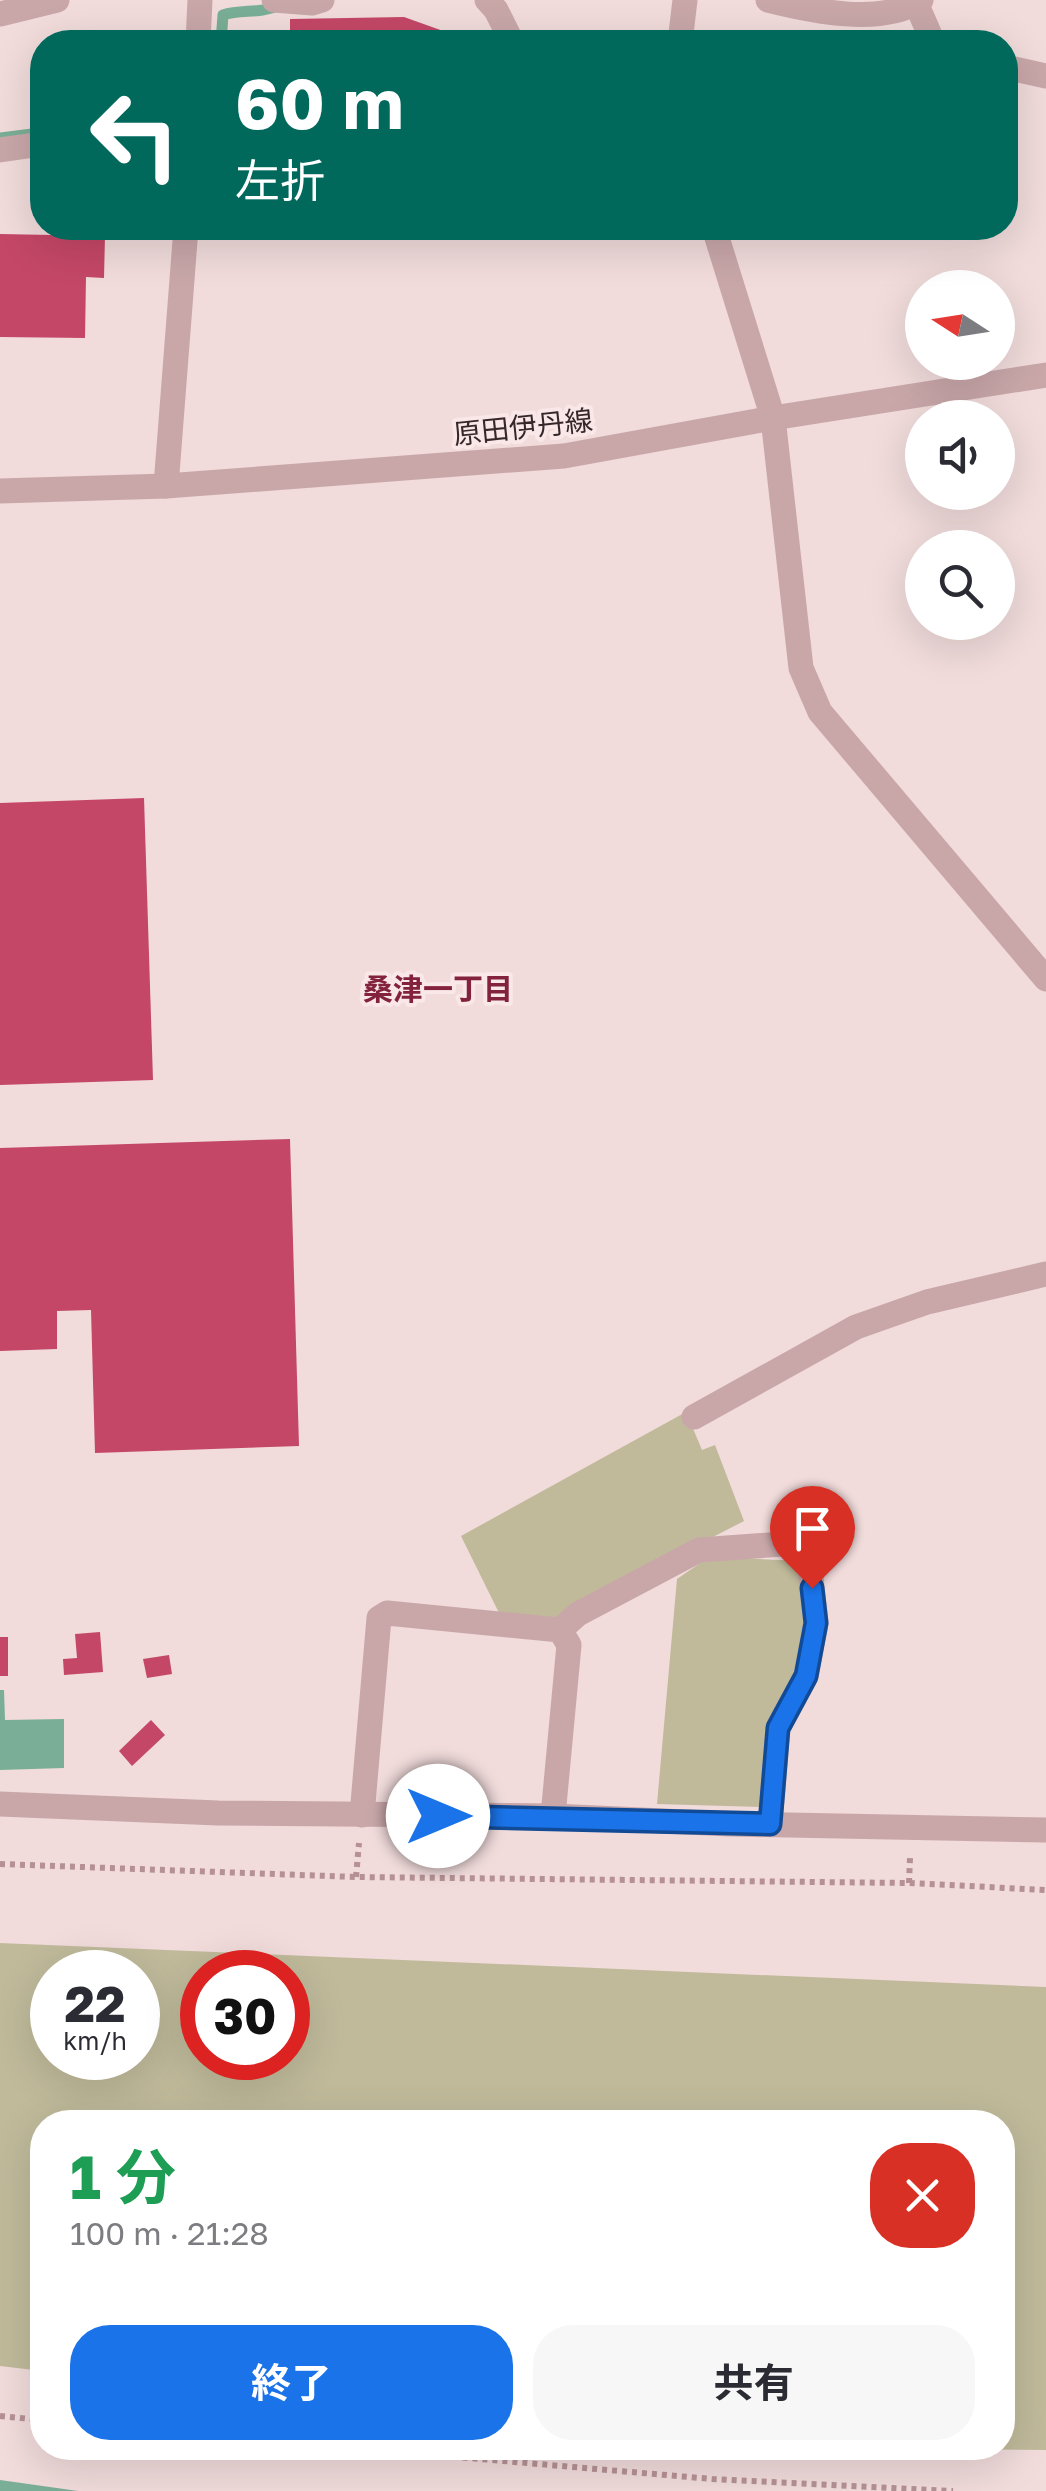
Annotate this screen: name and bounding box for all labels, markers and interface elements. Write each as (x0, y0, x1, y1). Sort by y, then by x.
text: 60 m (235, 60, 404, 144)
icon: left (70, 70, 200, 200)
text: 左折 (235, 153, 325, 207)
north arrow (905, 270, 1015, 380)
map controls (905, 270, 1015, 640)
button: sound (905, 400, 1015, 510)
street label: 原田伊丹線 (452, 403, 594, 450)
button: search (905, 530, 1015, 640)
district label: 桑津一丁目 (363, 971, 513, 1007)
pin (770, 1486, 855, 1589)
icon: arrive (785, 1501, 840, 1556)
position arrow (386, 1764, 490, 1868)
speed limit sign: 30 (180, 1950, 310, 2080)
text: 22 (64, 1973, 125, 2033)
text: km/h (63, 2025, 127, 2056)
text: 1 分 (70, 2140, 176, 2212)
button: close (870, 2143, 975, 2248)
text: 100 m · 21:28 (70, 2214, 269, 2252)
button: 終了 (70, 2325, 513, 2440)
button: 共有 (533, 2325, 975, 2440)

